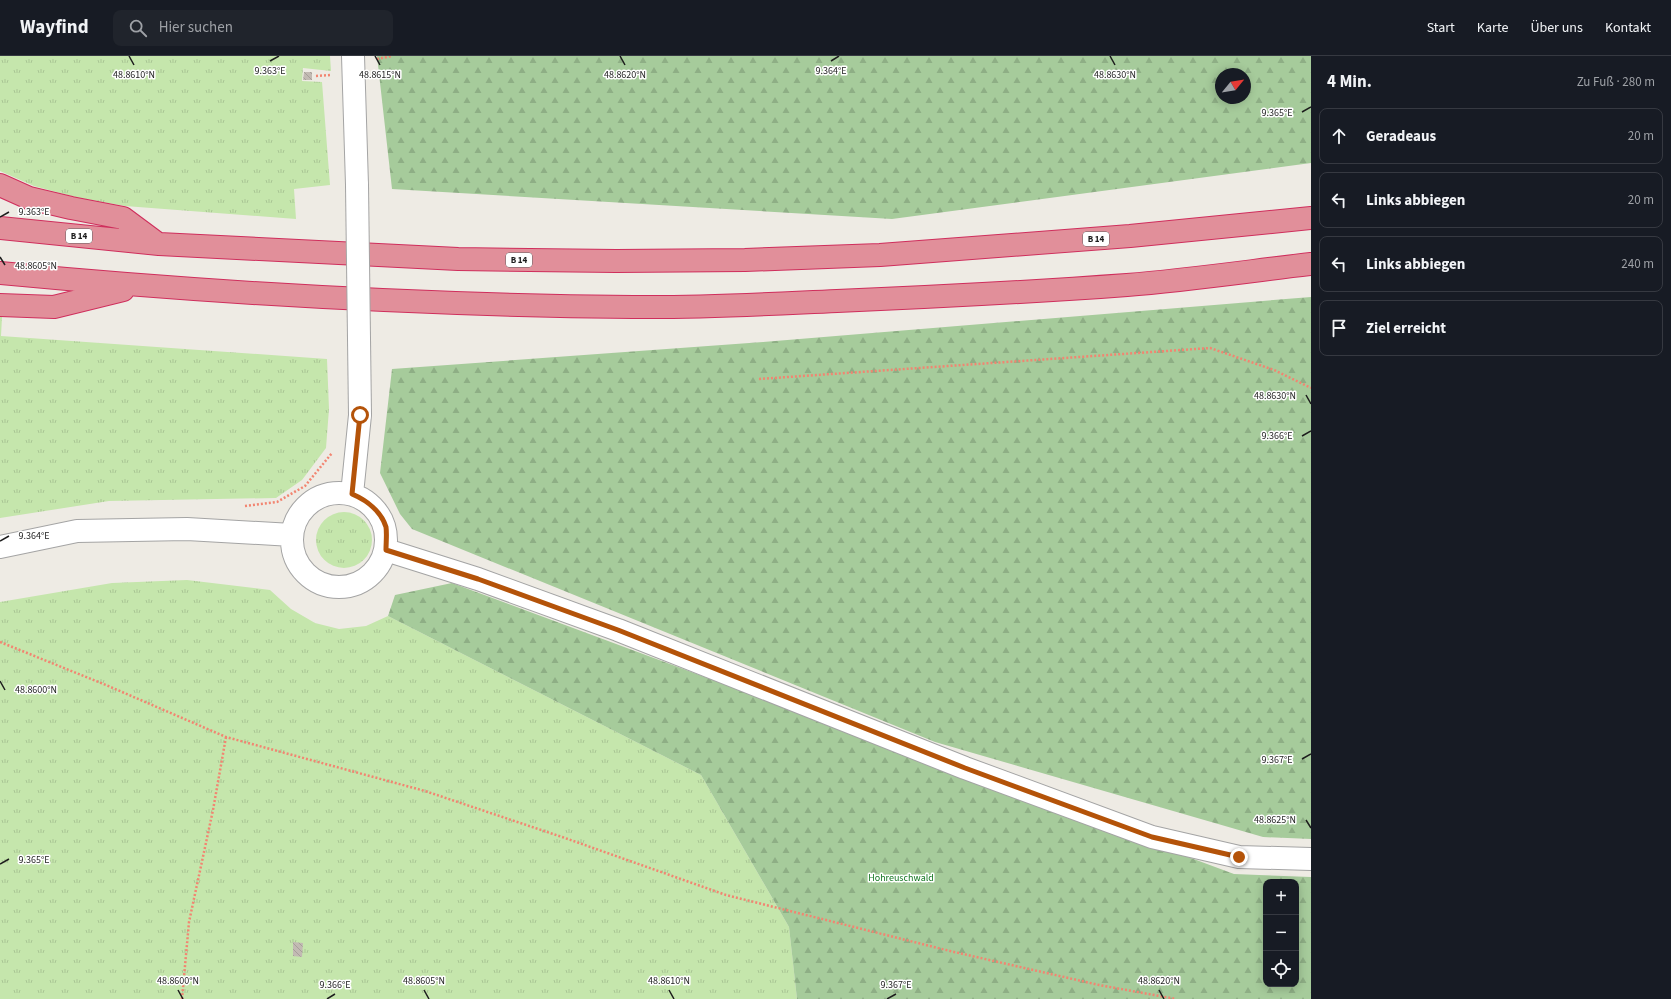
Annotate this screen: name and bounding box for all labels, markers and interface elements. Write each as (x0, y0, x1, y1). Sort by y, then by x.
search box (113, 10, 393, 46)
text: Wayfind (20, 14, 89, 41)
icon: search (127, 17, 149, 39)
text: Hier suchen (159, 17, 233, 38)
text: Start (1427, 18, 1455, 38)
text: Karte (1477, 18, 1508, 38)
text: Über uns (1530, 18, 1583, 38)
text: Kontakt (1605, 18, 1651, 38)
text: 9.363°E (255, 64, 285, 78)
text: 9.364°E (816, 64, 846, 78)
text: 48.8610°N (113, 68, 155, 82)
text: 48.8615°N (359, 68, 401, 82)
text: 48.8620°N (604, 68, 646, 82)
text: 48.8630°N (1094, 68, 1136, 82)
north arrow (1215, 68, 1251, 104)
text: 4 Min. (1327, 70, 1372, 94)
text: Zu Fuß · 280 m (1577, 73, 1655, 91)
text: 9.365°E (1262, 106, 1292, 120)
icon: ahead (1328, 125, 1350, 147)
text: Geradeaus (1366, 126, 1436, 147)
text: 20 m (1628, 127, 1654, 145)
icon: left (1328, 189, 1350, 211)
text: Links abbiegen (1366, 190, 1465, 211)
text: 20 m (1628, 191, 1654, 209)
text: 9.363°E (19, 205, 49, 219)
road number: B 14 (66, 229, 92, 243)
road number: B 14 (1083, 232, 1109, 246)
road number: B 14 (506, 253, 532, 267)
icon: left (1328, 253, 1350, 275)
text: Links abbiegen (1366, 254, 1465, 275)
text: 240 m (1621, 255, 1654, 273)
text: 48.8605°N (15, 259, 57, 273)
icon: arrive (1328, 317, 1350, 339)
text: Ziel erreicht (1366, 318, 1446, 339)
text: 48.8630°N (1254, 389, 1296, 403)
route start (351, 406, 369, 424)
text: 9.366°E (1262, 429, 1292, 443)
text: 9.364°E (19, 529, 49, 543)
text: 48.8600°N (15, 683, 57, 697)
text: 9.367°E (1262, 753, 1292, 767)
text: 48.8625°N (1254, 813, 1296, 827)
route end (1230, 848, 1248, 866)
text: 9.365°E (19, 853, 49, 867)
park label: Hohreuschwald (868, 871, 934, 885)
map controls (1263, 879, 1299, 987)
button: + (1263, 879, 1299, 915)
button: − (1263, 915, 1299, 951)
button: locate (1263, 951, 1299, 987)
text: 48.8600°N (157, 974, 199, 988)
text: 48.8605°N (403, 974, 445, 988)
text: 48.8610°N (648, 974, 690, 988)
text: 48.8620°N (1138, 974, 1180, 988)
text: 9.366°E (320, 978, 350, 992)
text: 9.367°E (881, 978, 911, 992)

